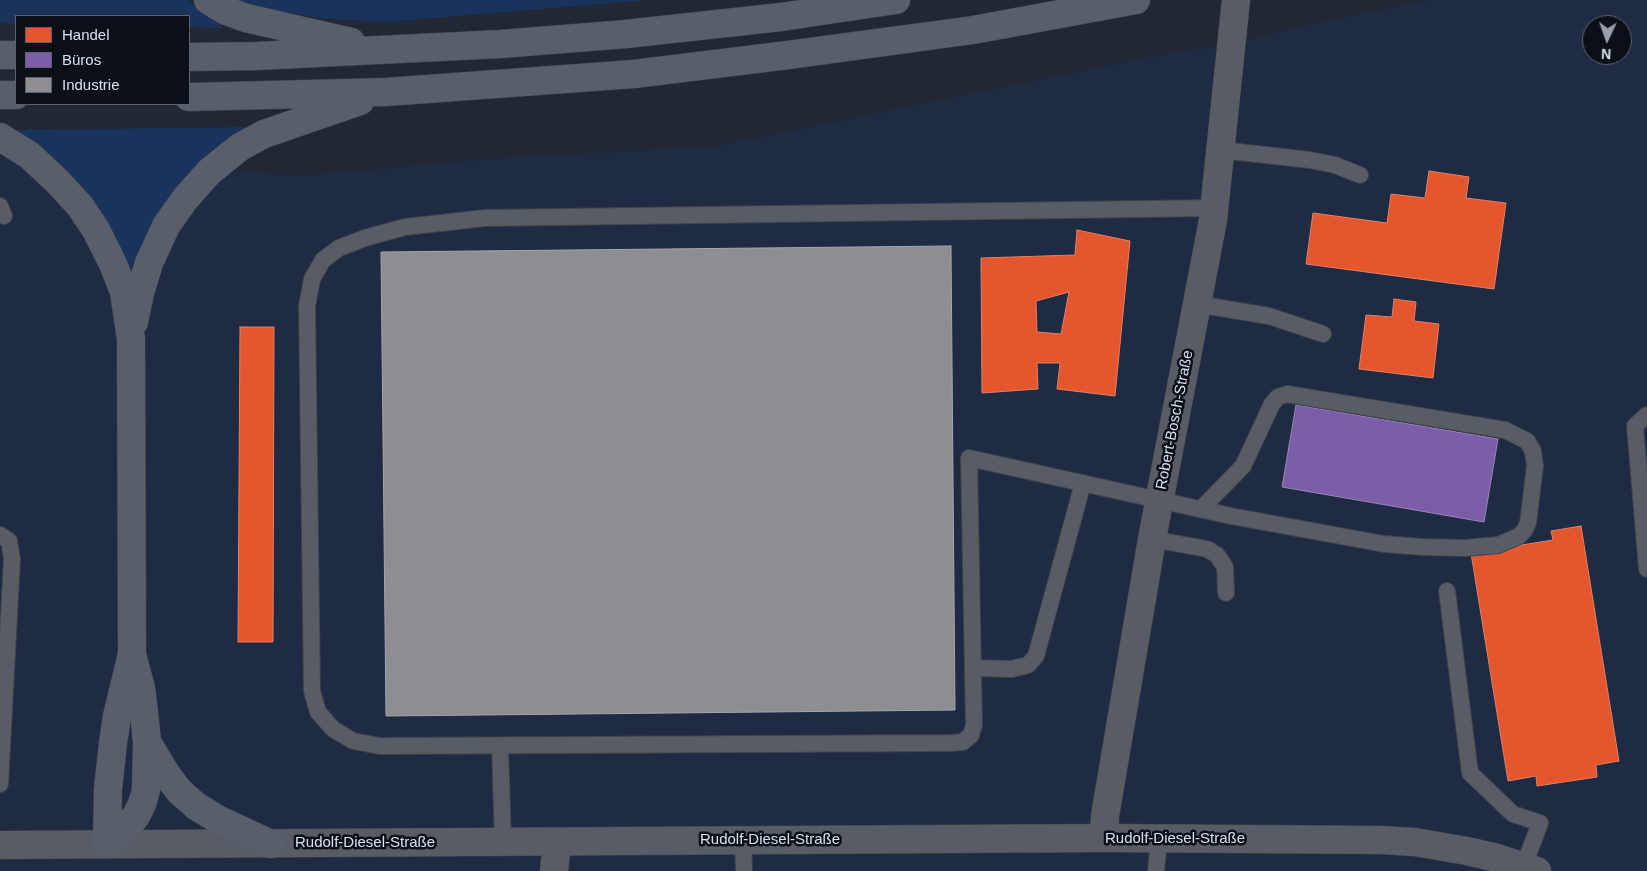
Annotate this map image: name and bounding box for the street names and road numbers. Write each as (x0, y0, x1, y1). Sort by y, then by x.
street label: Robert-Bosch-Straße (1153, 349, 1197, 491)
street label: Rudolf-Diesel-Straße (1105, 830, 1245, 848)
street label: Rudolf-Diesel-Straße (700, 831, 840, 849)
street label: Rudolf-Diesel-Straße (295, 834, 435, 852)

